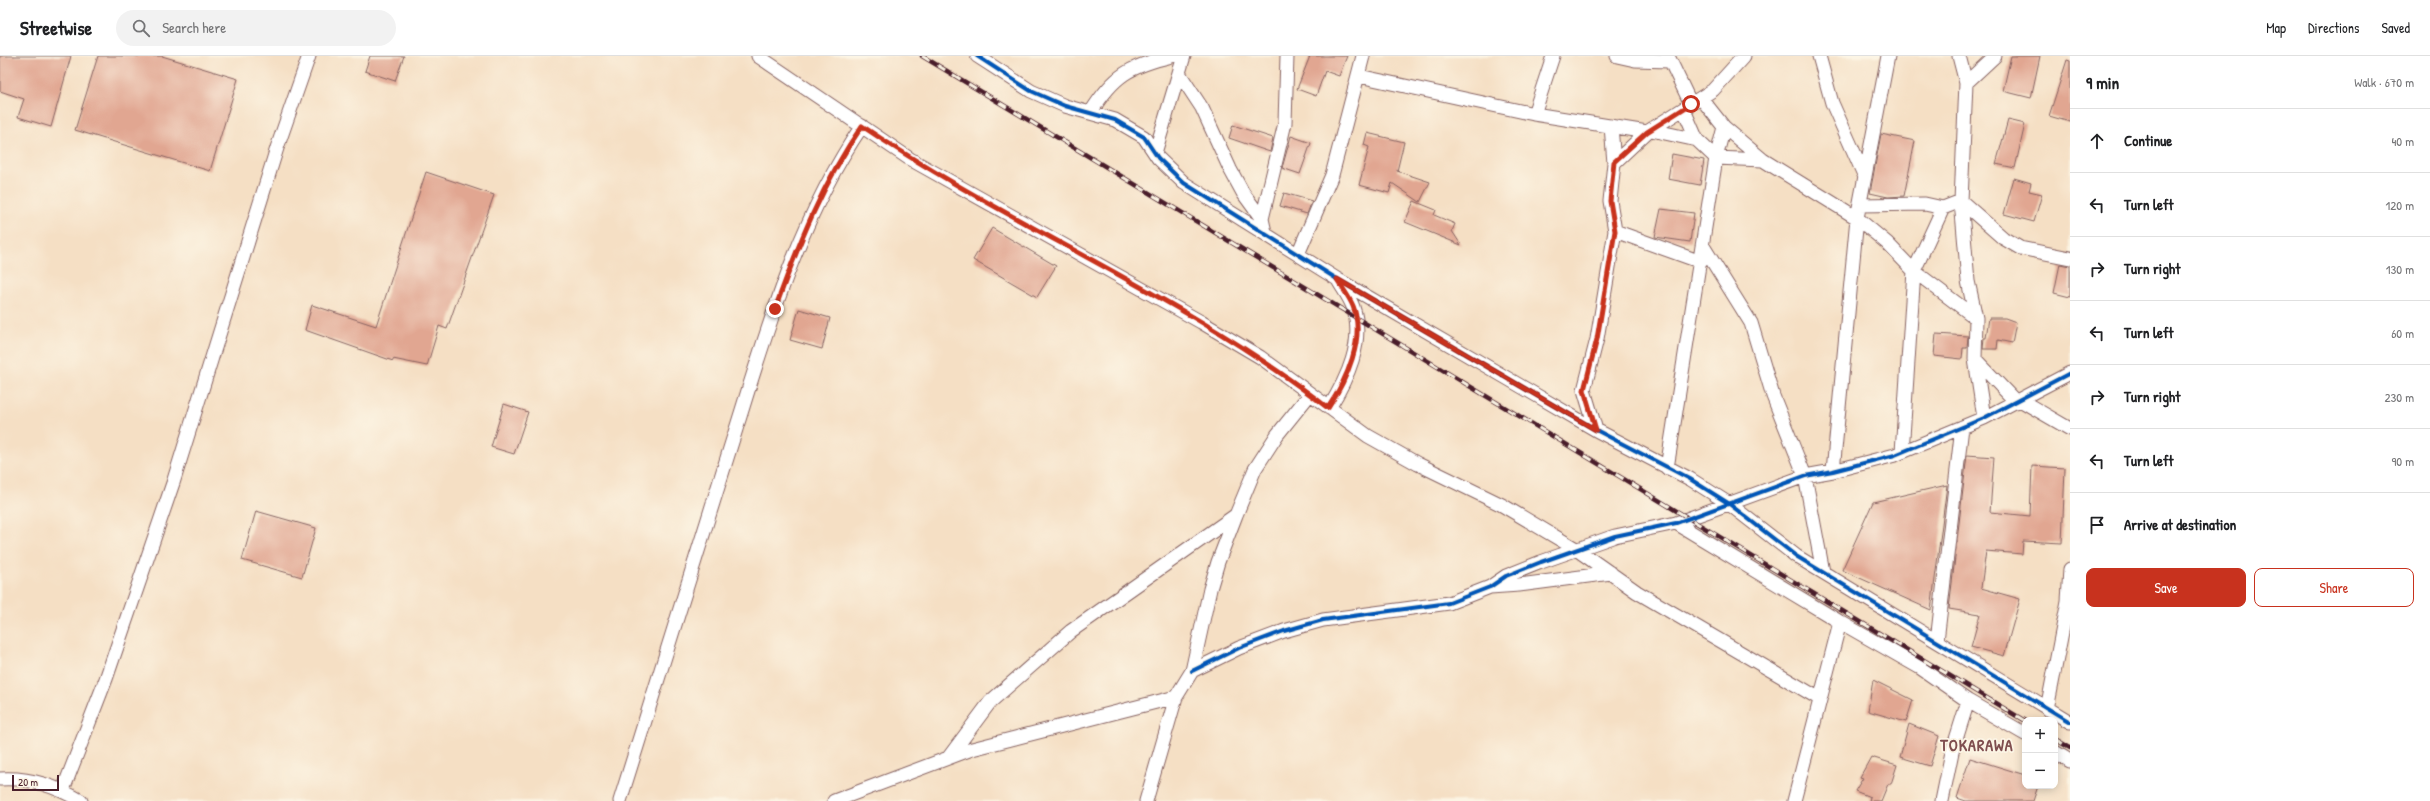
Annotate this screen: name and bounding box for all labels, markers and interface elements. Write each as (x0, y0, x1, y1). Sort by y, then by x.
search box (116, 10, 396, 46)
text: Streetwise (20, 15, 92, 41)
icon: search (130, 17, 152, 39)
text: Search here (162, 17, 226, 38)
text: Map (2266, 18, 2286, 37)
text: Directions (2308, 18, 2359, 37)
text: Saved (2381, 18, 2410, 37)
text: 9 min (2086, 71, 2119, 94)
text: Walk · 670 m (2354, 73, 2414, 91)
route start (1682, 95, 1700, 113)
icon: ahead (2086, 130, 2108, 152)
text: Continue (2124, 130, 2172, 151)
text: 40 m (2391, 132, 2414, 150)
icon: left (2086, 194, 2108, 216)
text: Turn left (2124, 194, 2174, 215)
text: 120 m (2386, 196, 2414, 214)
icon: right (2086, 258, 2108, 280)
text: Turn right (2124, 258, 2180, 279)
text: 130 m (2386, 260, 2414, 278)
route end (766, 300, 784, 318)
icon: left (2086, 322, 2108, 344)
text: Turn left (2124, 322, 2174, 343)
text: 60 m (2391, 324, 2414, 342)
icon: right (2086, 386, 2108, 408)
text: Turn right (2124, 386, 2180, 407)
text: 230 m (2384, 388, 2414, 406)
icon: left (2086, 450, 2108, 472)
text: Turn left (2124, 450, 2174, 471)
text: 90 m (2392, 452, 2414, 470)
icon: arrive (2086, 514, 2108, 536)
text: Arrive at destination (2124, 514, 2236, 535)
button: Save (2086, 568, 2246, 607)
button: Share (2254, 568, 2414, 607)
map controls (2022, 717, 2058, 789)
button: + (2022, 717, 2058, 753)
district label: TOKARAWA (1939, 734, 2014, 756)
button: − (2022, 753, 2058, 789)
scale bar (12, 773, 59, 792)
text: 20 m (18, 775, 38, 789)

